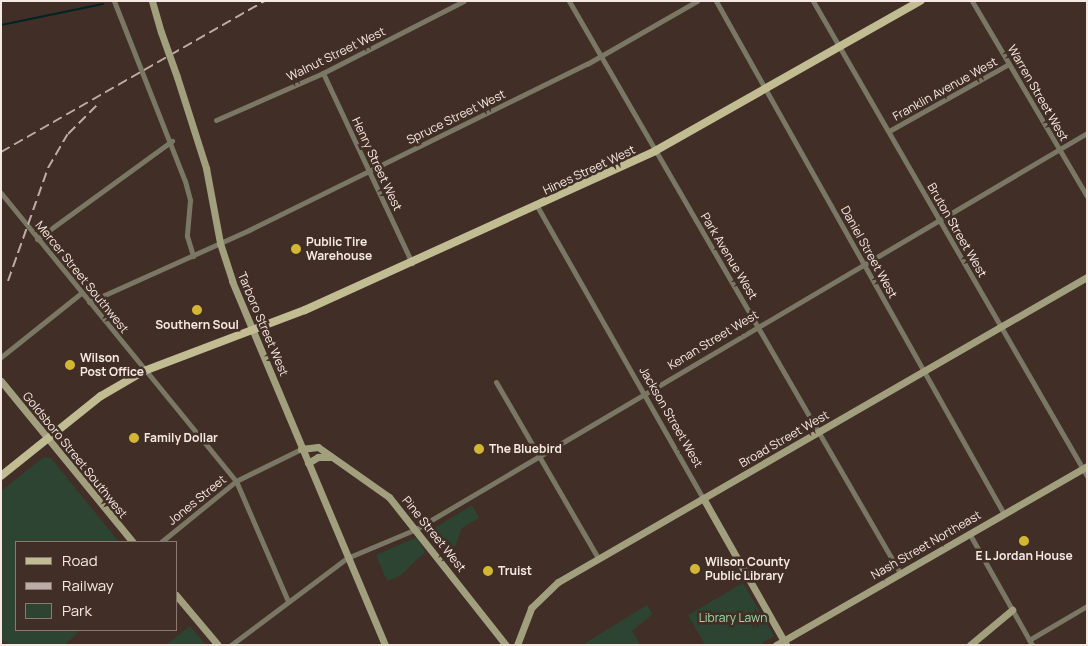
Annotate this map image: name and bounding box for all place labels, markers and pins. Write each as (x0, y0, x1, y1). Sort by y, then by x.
place label: Public Tire Warehouse (306, 235, 372, 263)
marker: Public Tire Warehouse (290, 243, 302, 255)
marker: Southern Soul (191, 304, 203, 316)
place label: Southern Soul (155, 318, 239, 332)
place label: Wilson Post Office (80, 351, 144, 379)
marker: Wilson Post Office (64, 359, 76, 371)
place label: Family Dollar (144, 431, 218, 445)
marker: Family Dollar (128, 432, 140, 444)
place label: The Bluebird (489, 442, 562, 456)
marker: The Bluebird (473, 443, 485, 455)
marker: E L Jordan House (1018, 535, 1030, 547)
place label: E L Jordan House (975, 549, 1073, 563)
place label: Wilson County Public Library (705, 555, 790, 583)
marker: Wilson County Public Library (689, 563, 701, 575)
place label: Truist (498, 564, 532, 578)
marker: Truist (482, 565, 494, 577)

